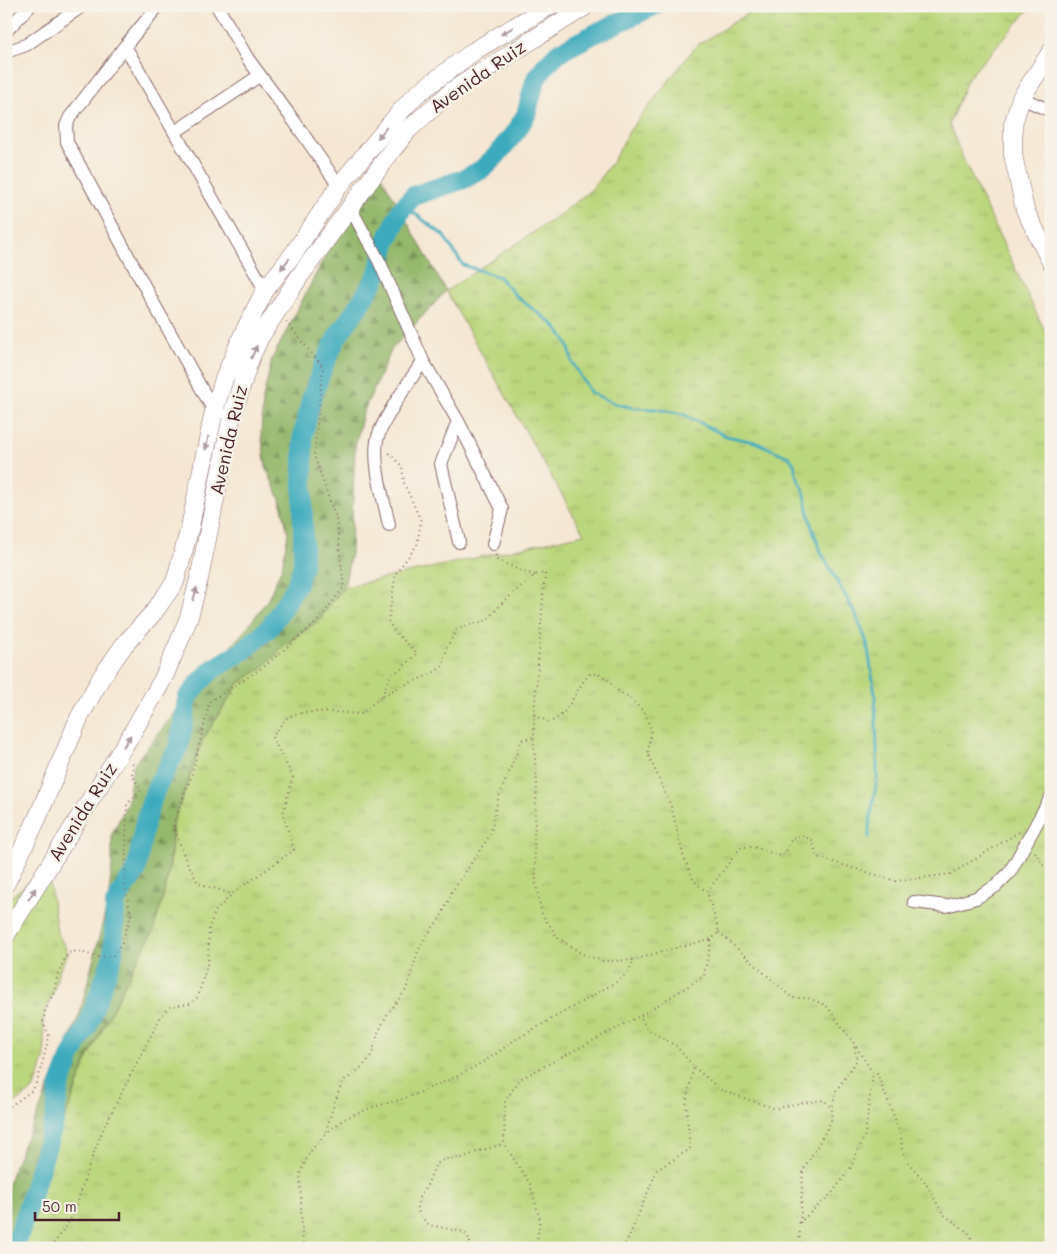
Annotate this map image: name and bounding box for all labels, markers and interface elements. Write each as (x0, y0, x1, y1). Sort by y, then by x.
one-way arrow (501, 27, 514, 36)
street label: Avenida Ruiz (425, 34, 530, 118)
one-way arrow (377, 127, 388, 140)
one-way arrow (280, 257, 291, 270)
one-way arrow (250, 345, 258, 359)
street label: Avenida Ruiz (204, 382, 252, 497)
one-way arrow (203, 436, 211, 452)
one-way arrow (192, 587, 200, 602)
one-way arrow (123, 734, 132, 747)
street label: Avenida Ruiz (42, 758, 122, 865)
one-way arrow (27, 887, 37, 900)
scale bar (35, 1189, 119, 1221)
text: 50 m (42, 1196, 77, 1216)

